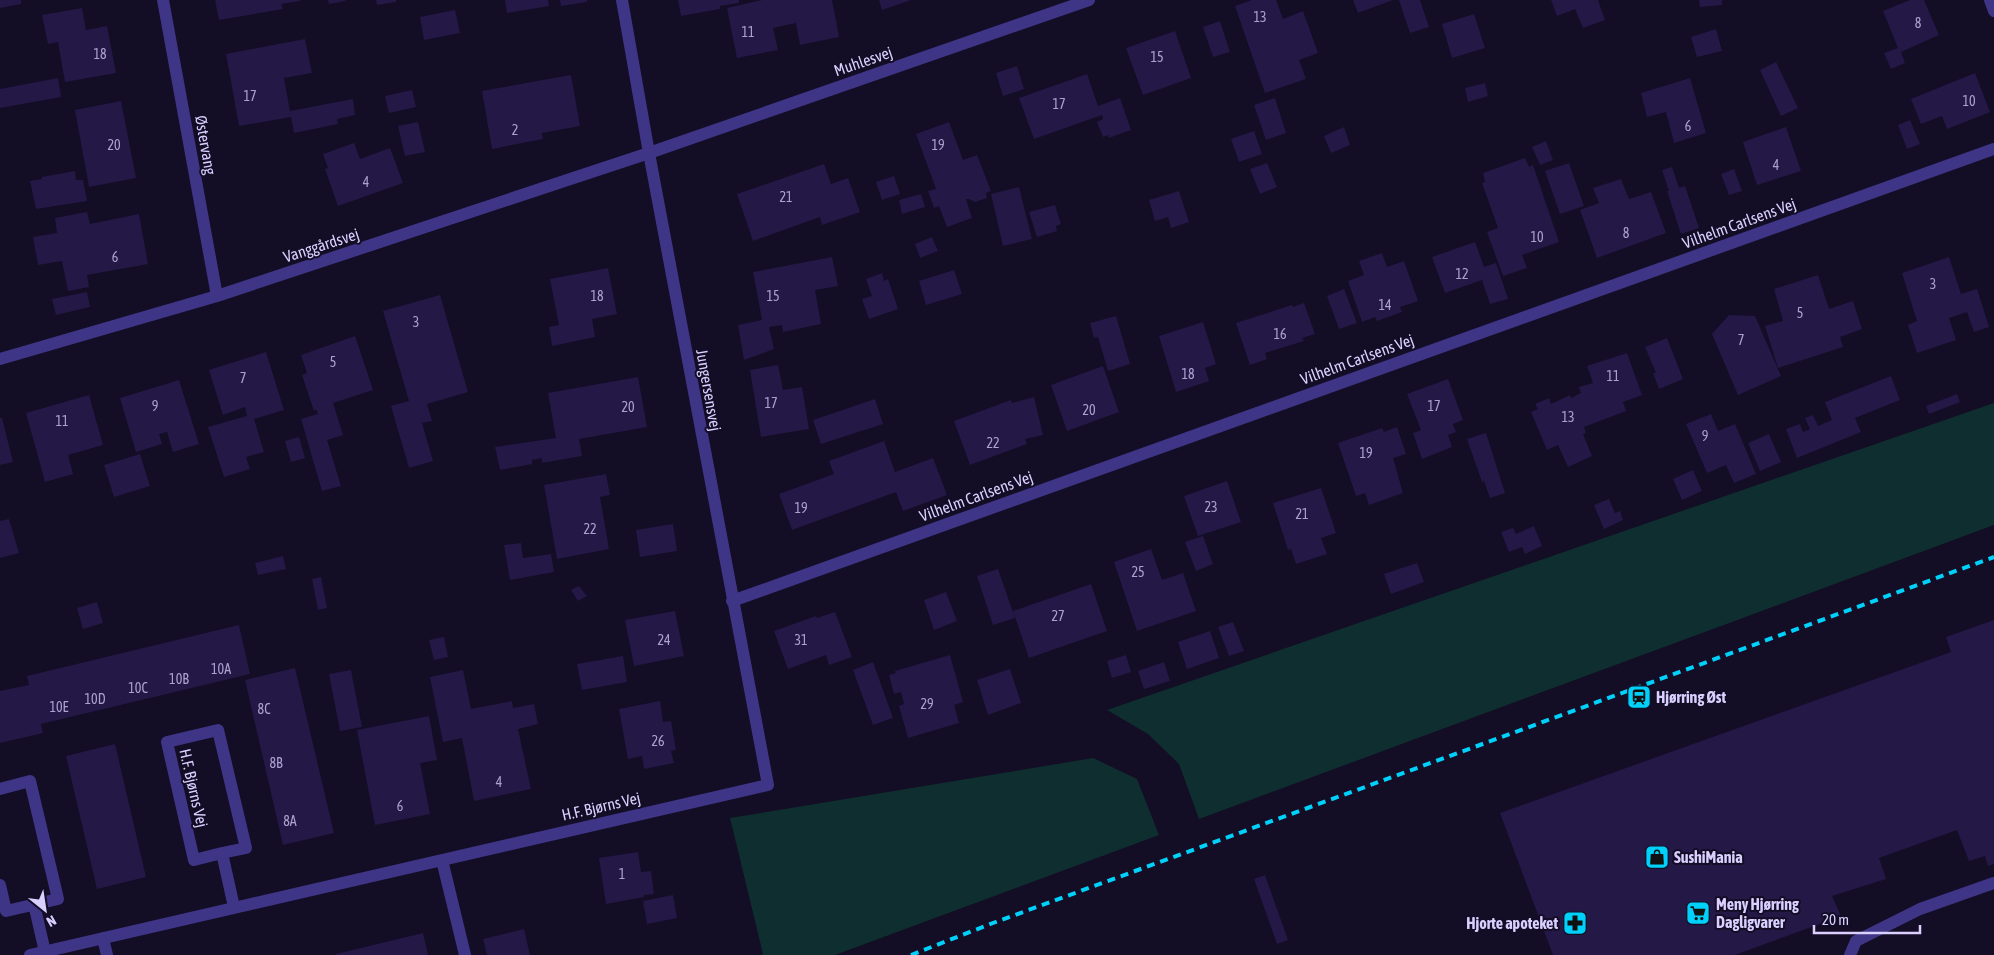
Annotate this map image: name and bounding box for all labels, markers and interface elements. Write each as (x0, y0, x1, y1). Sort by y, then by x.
house number: 13 (1253, 9, 1267, 25)
house number: 8 (1915, 15, 1922, 31)
house number: 11 (741, 24, 755, 40)
street label: Muhlesvej (831, 43, 895, 80)
house number: 18 (93, 46, 107, 62)
house number: 15 (1150, 49, 1164, 65)
house number: 17 (243, 88, 257, 104)
house number: 10 (1962, 93, 1976, 109)
house number: 17 (1052, 96, 1066, 112)
street label: Østervang (191, 114, 220, 176)
house number: 6 (1685, 118, 1692, 134)
house number: 2 (512, 122, 518, 138)
house number: 20 (107, 137, 121, 153)
house number: 19 (931, 137, 945, 153)
house number: 4 (1773, 157, 1780, 173)
house number: 4 (363, 174, 370, 190)
house number: 21 (779, 189, 793, 205)
street label: Vilhelm Carlsens Vej (1680, 194, 1798, 253)
street label: Vanggårdsvej (281, 224, 361, 267)
house number: 8 (1623, 225, 1630, 241)
house number: 10 (1530, 229, 1544, 245)
house number: 6 (112, 249, 119, 265)
house number: 12 (1455, 266, 1469, 282)
house number: 3 (1930, 276, 1936, 292)
house number: 18 (590, 288, 604, 304)
house number: 15 (766, 288, 780, 304)
house number: 14 (1378, 297, 1392, 313)
house number: 5 (1797, 305, 1803, 321)
house number: 3 (413, 314, 419, 330)
house number: 16 (1273, 326, 1287, 342)
street label: Vilhelm Carlsens Vej (1298, 330, 1416, 389)
house number: 7 (1738, 332, 1744, 348)
street label: Jungersensvej (692, 348, 725, 433)
house number: 5 (330, 354, 336, 370)
house number: 18 (1181, 366, 1195, 382)
house number: 11 (1606, 368, 1620, 384)
house number: 7 (240, 370, 246, 386)
house number: 17 (764, 395, 778, 411)
house number: 9 (152, 398, 158, 414)
house number: 17 (1427, 398, 1441, 414)
house number: 20 (621, 399, 635, 415)
house number: 20 (1082, 402, 1096, 418)
house number: 13 (1561, 409, 1575, 425)
house number: 11 (55, 413, 69, 429)
house number: 9 (1702, 428, 1708, 444)
house number: 22 (986, 435, 1000, 451)
house number: 19 (1359, 445, 1373, 461)
street label: Vilhelm Carlsens Vej (917, 467, 1035, 526)
house number: 23 (1204, 499, 1218, 515)
house number: 19 (794, 500, 808, 516)
house number: 21 (1295, 506, 1309, 522)
house number: 22 (583, 521, 597, 537)
house number: 25 (1131, 564, 1145, 580)
house number: 27 (1051, 608, 1065, 624)
house number: 24 (657, 632, 671, 648)
house number: 31 (794, 632, 808, 648)
house number: 10A (211, 661, 231, 677)
house number: 10B (169, 671, 189, 687)
house number: 10C (128, 680, 148, 696)
station icon: Hjørring Øst (1626, 684, 1652, 710)
place label: Hjørring Øst (1656, 688, 1726, 706)
house number: 10D (85, 691, 106, 707)
house number: 29 (920, 696, 934, 712)
house number: 10E (49, 699, 69, 715)
house number: 8C (258, 701, 271, 717)
house number: 26 (651, 733, 665, 749)
street label: H.F. Bjørns Vej (175, 747, 212, 829)
house number: 8B (269, 755, 283, 771)
house number: 4 (496, 774, 503, 790)
street label: H.F. Bjørns Vej (560, 788, 642, 825)
house number: 6 (397, 798, 404, 814)
house number: 8A (283, 813, 297, 829)
shop icon: SushiMania (1644, 844, 1670, 870)
place label: SushiMania (1674, 848, 1743, 866)
house number: 1 (619, 866, 625, 882)
north arrow (20, 885, 70, 935)
place label: Meny Hjørring Dagligvarer (1716, 895, 1799, 931)
supermarket icon: Meny Hjørring Dagligvarer (1685, 900, 1711, 926)
scale bar (1814, 902, 1920, 934)
pharmacy icon: Hjorte apoteket (1562, 910, 1588, 936)
text: 20 m (1822, 911, 1849, 928)
text: N (44, 912, 59, 930)
place label: Hjorte apoteket (1466, 914, 1558, 932)

